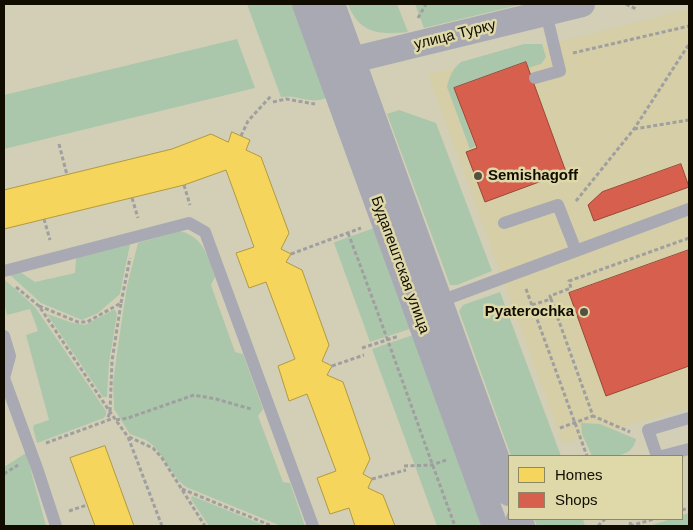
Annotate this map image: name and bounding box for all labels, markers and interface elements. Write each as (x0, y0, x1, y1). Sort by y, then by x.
street label: улица Турку (412, 16, 498, 54)
place label: Semishagoff (488, 167, 578, 185)
marker: Semishagoff (472, 170, 484, 182)
street label: Будапештская улица (367, 194, 433, 336)
place label: Pyaterochka (485, 303, 574, 321)
marker: Pyaterochka (578, 306, 590, 318)
legend (508, 455, 683, 520)
text: Homes (555, 466, 603, 483)
text: Shops (555, 491, 598, 508)

